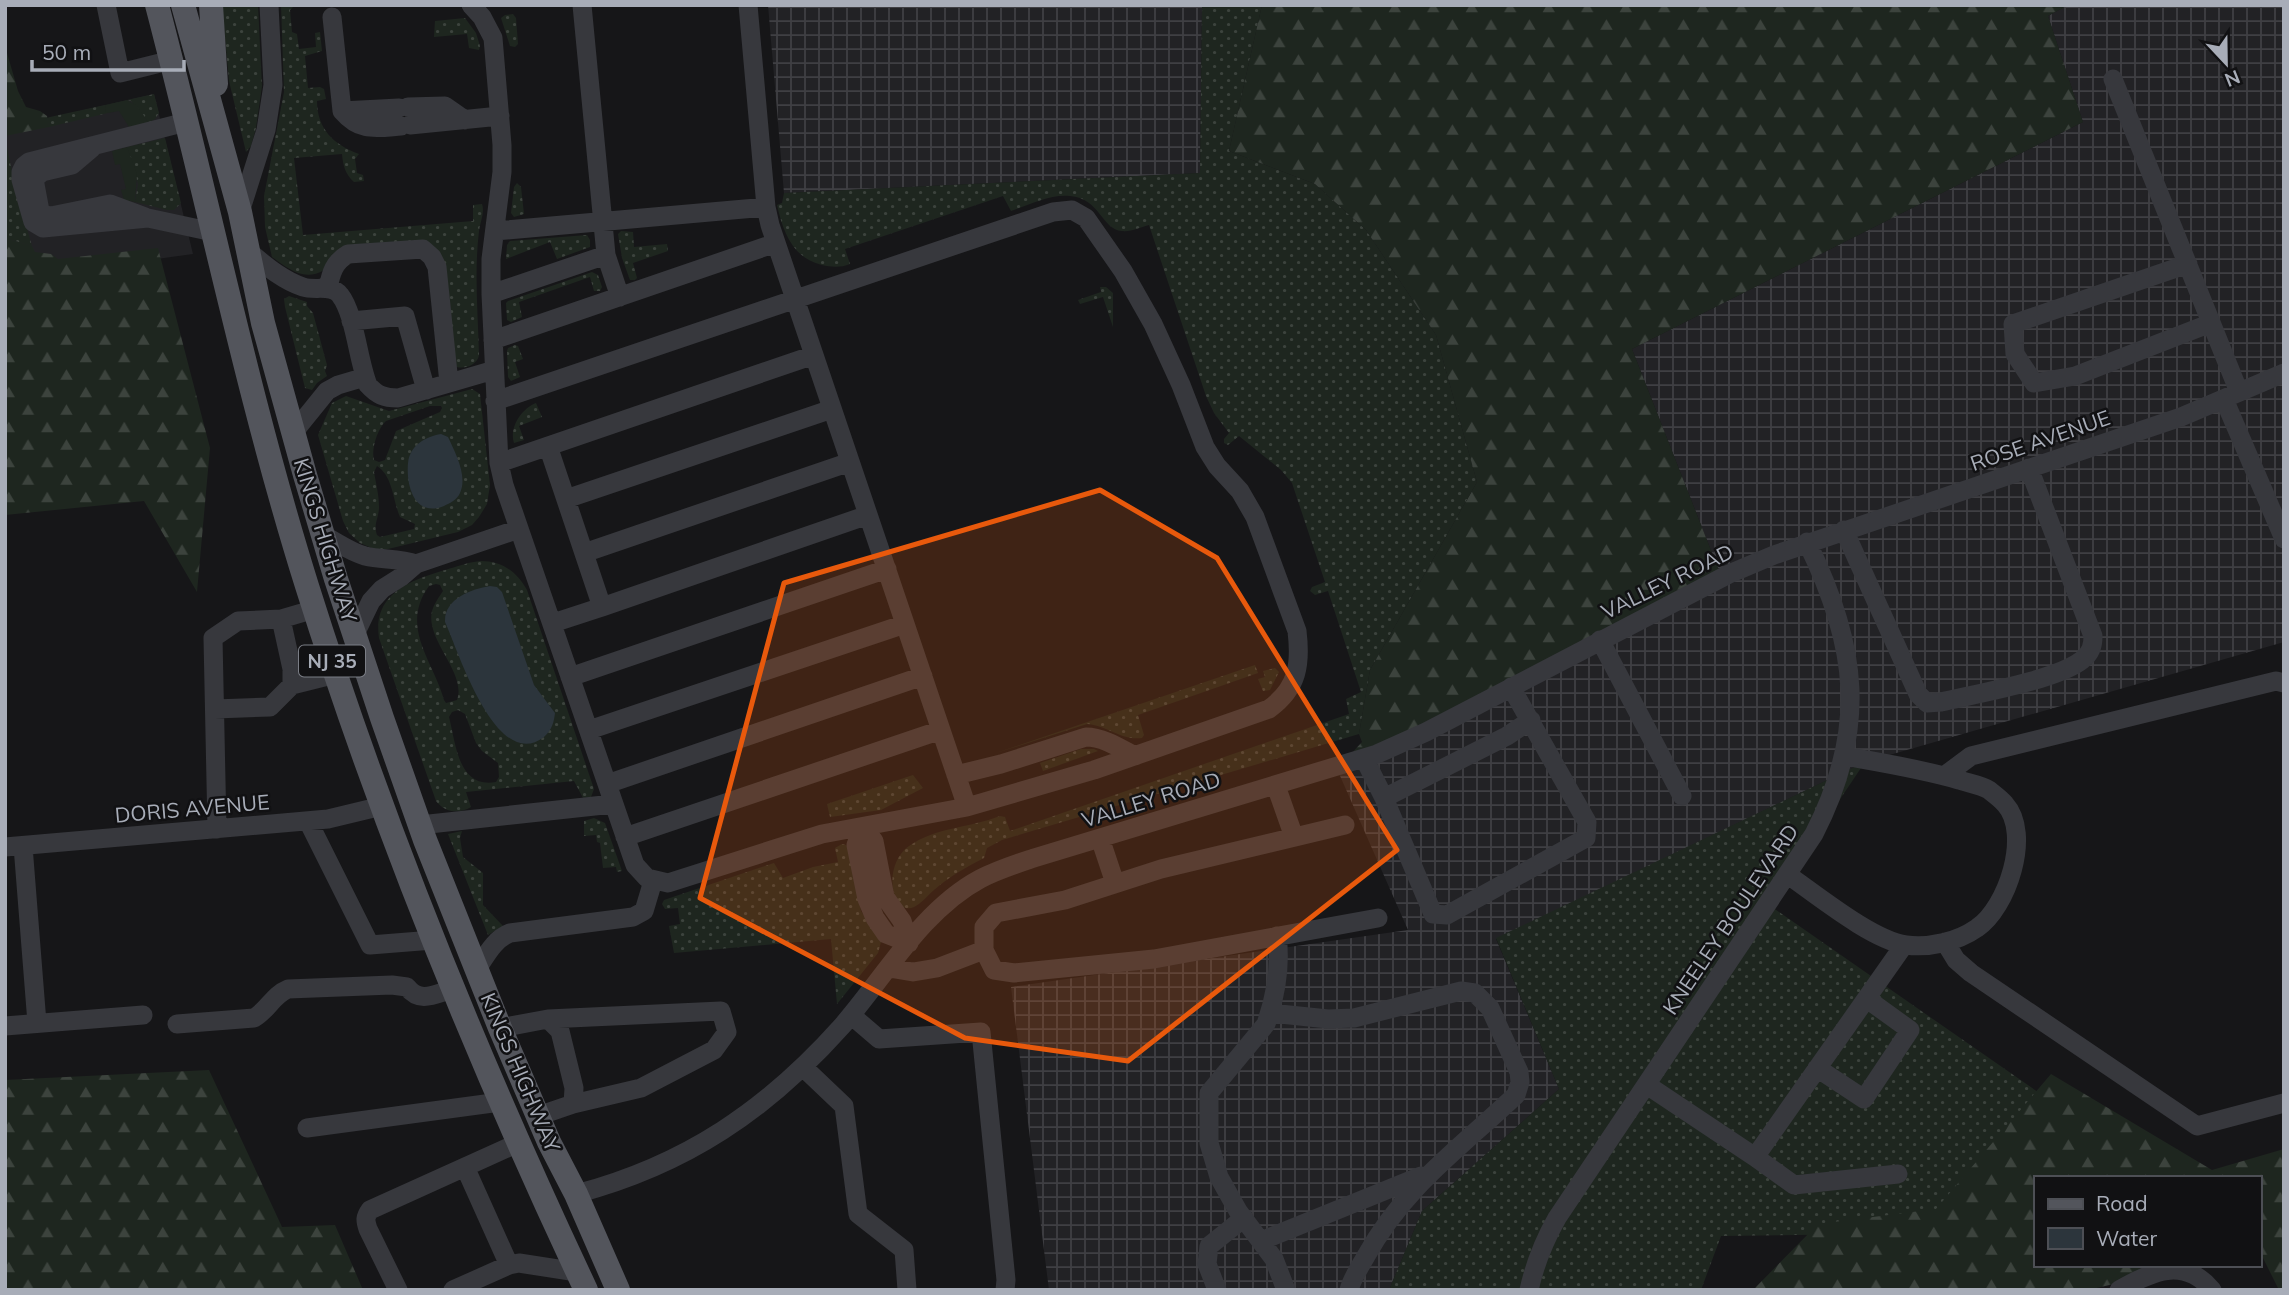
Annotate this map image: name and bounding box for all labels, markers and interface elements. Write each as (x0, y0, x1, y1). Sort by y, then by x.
scale bar (32, 28, 184, 72)
north arrow (2191, 28, 2261, 98)
text: 50 m (42, 39, 91, 65)
text: N (2221, 65, 2244, 93)
street label: ROSE AVENUE (1967, 404, 2113, 476)
street label: KINGS HIGHWAY (289, 455, 363, 625)
street label: VALLEY ROAD (1597, 538, 1737, 624)
road number: NJ 35 (299, 646, 365, 676)
street label: VALLEY ROAD (1078, 766, 1224, 832)
street label: DORIS AVENUE (114, 788, 270, 828)
street label: KNEELEY BOULEVARD (1657, 819, 1803, 1019)
street label: KINGS HIGHWAY (476, 989, 566, 1156)
legend (2034, 1176, 2261, 1267)
text: Road (2096, 1190, 2147, 1216)
text: Water (2096, 1225, 2157, 1251)

